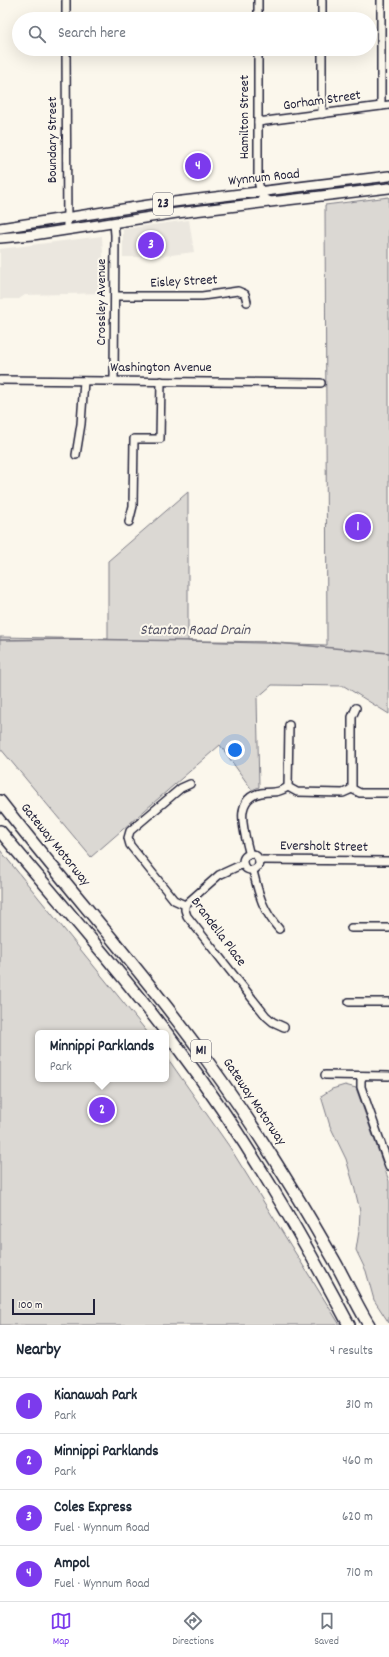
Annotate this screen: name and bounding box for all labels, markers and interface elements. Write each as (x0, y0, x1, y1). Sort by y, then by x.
search box (12, 12, 377, 56)
icon: search (26, 23, 48, 45)
text: Search here (58, 23, 126, 45)
street label: Hamilton Street (235, 75, 255, 159)
street label: Gorham Street (282, 86, 362, 116)
street label: Boundary Street (43, 97, 63, 183)
pin: 4 (185, 151, 211, 181)
street label: Wynnum Road (227, 164, 301, 192)
road number: 23 (153, 193, 173, 215)
pin: 3 (138, 230, 164, 260)
street label: Crossley Avenue (92, 259, 112, 345)
street label: Eisley Street (150, 270, 218, 294)
street label: Washington Avenue (110, 358, 212, 378)
pin: 1 (345, 512, 371, 542)
water label: Stanton Road Drain (140, 620, 251, 642)
your location (225, 740, 245, 760)
street label: Gateway Motorway (15, 799, 95, 891)
street label: Eversholt Street (280, 836, 368, 858)
street label: Brandella Place (185, 893, 251, 971)
popup (35, 1030, 169, 1082)
text: Minnippi Parklands (50, 1036, 154, 1058)
road number: M1 (191, 1040, 211, 1062)
street label: Gateway Motorway (217, 1054, 291, 1150)
text: Park (50, 1058, 72, 1077)
pin: 2 (89, 1095, 115, 1125)
scale bar (12, 1297, 95, 1316)
text: 100 m (18, 1298, 42, 1314)
text: Nearby (16, 1339, 60, 1363)
text: 4 results (330, 1342, 373, 1361)
text: Kianawah Park (54, 1385, 137, 1407)
text: 1 (28, 1396, 30, 1415)
text: 310 m (345, 1396, 373, 1415)
text: Park (54, 1407, 76, 1426)
text: Minnippi Parklands (54, 1441, 159, 1463)
text: 2 (26, 1452, 32, 1471)
text: 460 m (342, 1452, 373, 1471)
text: Park (54, 1463, 76, 1482)
text: Coles Express (54, 1497, 132, 1519)
text: 3 (26, 1508, 32, 1527)
text: 620 m (342, 1508, 373, 1527)
text: Fuel · Wynnum Road (54, 1519, 150, 1538)
text: Ampol (54, 1553, 90, 1575)
text: 4 (26, 1564, 32, 1583)
text: 710 m (346, 1564, 373, 1583)
text: Fuel · Wynnum Road (54, 1575, 150, 1594)
tab: Map (50, 1610, 72, 1650)
tab: Directions (172, 1610, 214, 1650)
tab: Saved (314, 1610, 339, 1650)

